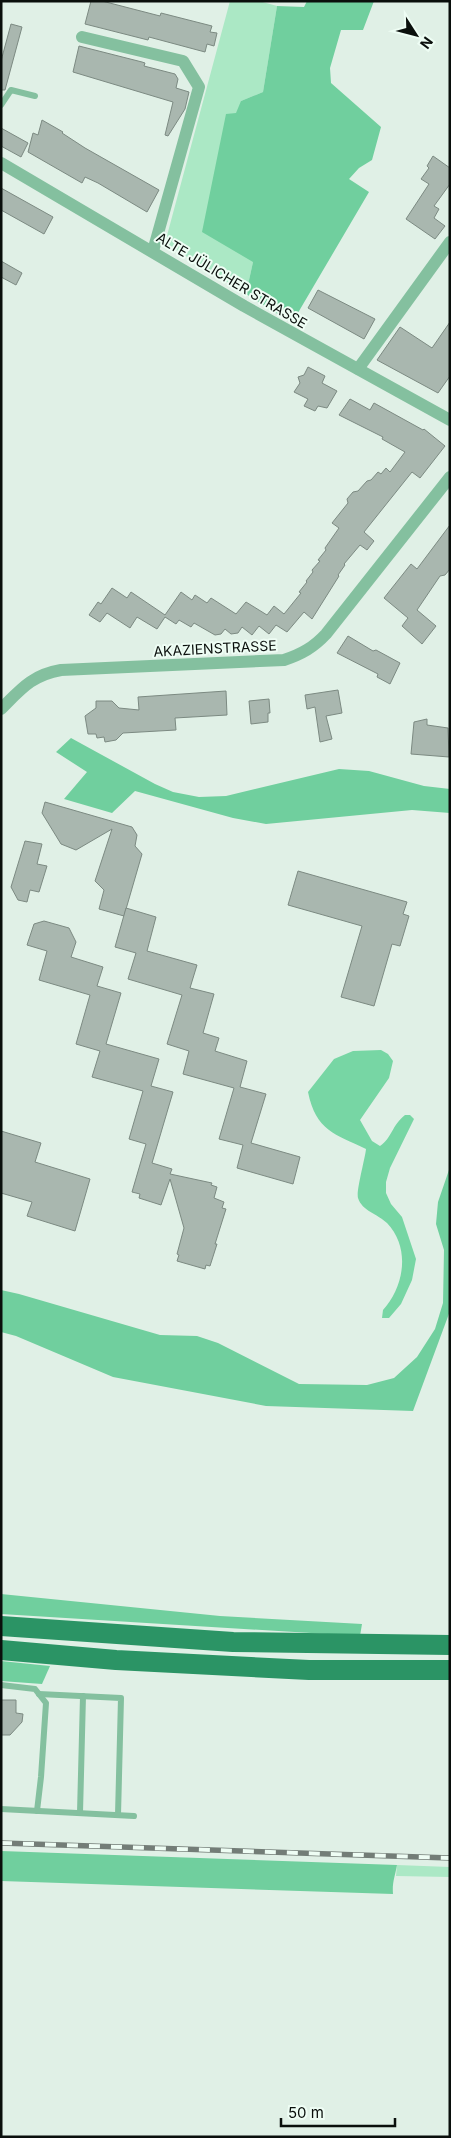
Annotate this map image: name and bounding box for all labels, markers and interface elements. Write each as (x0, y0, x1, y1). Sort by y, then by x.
north arrow (391, 10, 441, 60)
text: N (417, 34, 437, 52)
street label: ALTE JÜLICHER STRASSE (154, 228, 310, 332)
street label: AKAZIENSTRASSE (153, 636, 277, 660)
scale bar (281, 2096, 395, 2128)
text: 50 m (288, 2103, 324, 2122)

